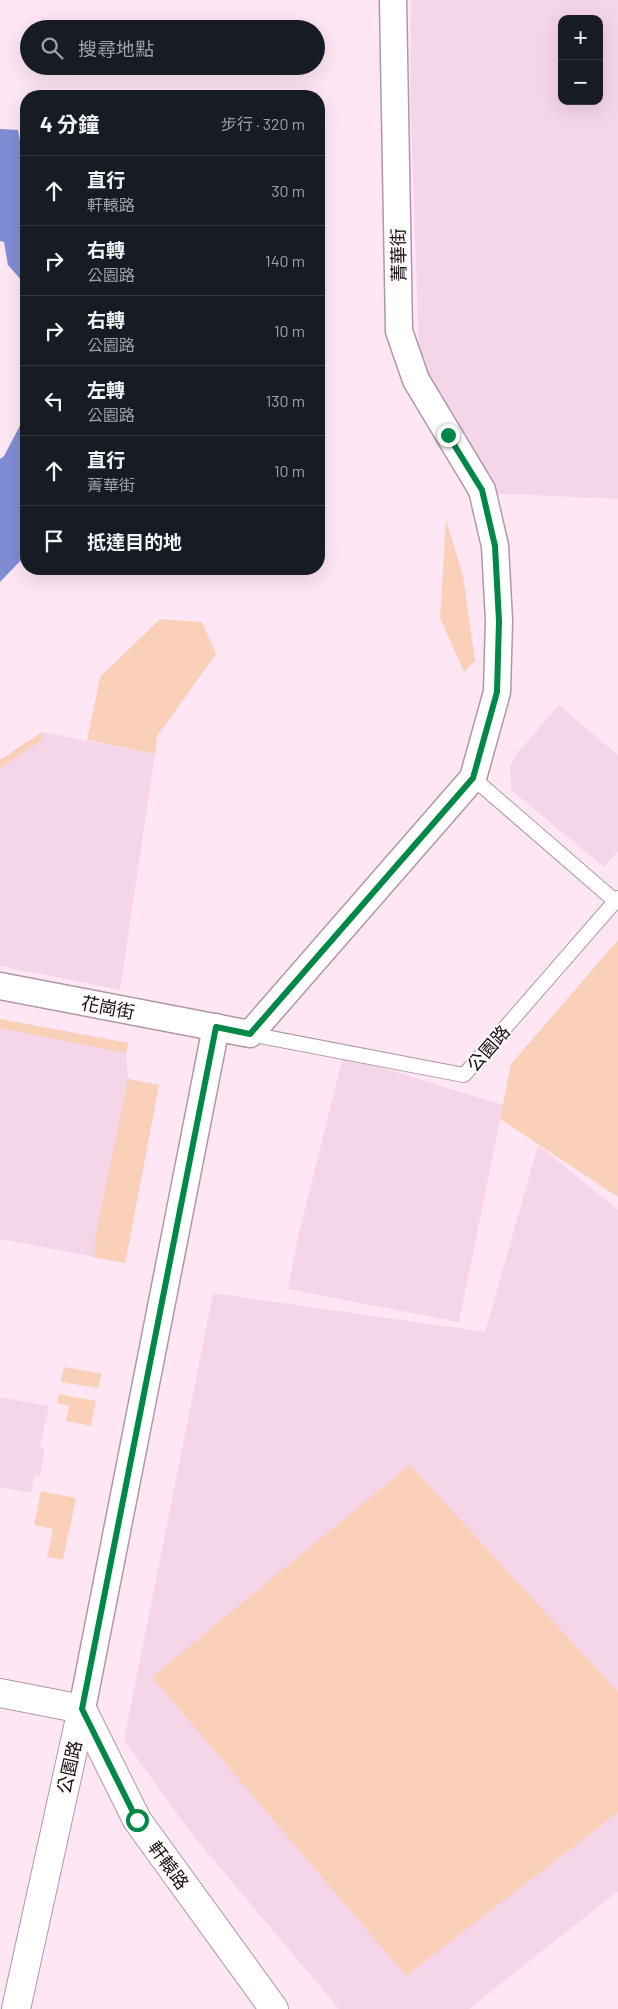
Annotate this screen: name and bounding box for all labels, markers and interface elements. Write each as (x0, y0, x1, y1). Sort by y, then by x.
map controls (558, 15, 603, 105)
button: + (558, 15, 603, 60)
search box (20, 20, 325, 75)
icon: search (38, 34, 66, 62)
text: 搜尋地點 (78, 37, 154, 60)
button: − (558, 60, 603, 105)
text: 4 分鐘 (40, 111, 99, 136)
text: 步行 · 320 m (221, 114, 305, 133)
text: 直行 (87, 168, 125, 191)
icon: ahead (40, 177, 68, 205)
text: 30 m (271, 181, 305, 200)
text: 軒轅路 (87, 195, 135, 214)
street label: 菁華街 (387, 228, 409, 282)
text: 右轉 (87, 238, 125, 261)
icon: right (40, 247, 68, 275)
text: 140 m (265, 251, 305, 270)
text: 公園路 (87, 265, 135, 284)
text: 右轉 (87, 308, 125, 331)
icon: right (40, 317, 68, 345)
text: 10 m (274, 321, 305, 340)
text: 公園路 (87, 335, 135, 354)
text: 左轉 (87, 378, 125, 401)
icon: left (40, 387, 68, 415)
text: 130 m (266, 391, 305, 410)
text: 公園路 (87, 405, 135, 424)
route end (437, 424, 460, 447)
text: 直行 (87, 448, 125, 471)
icon: ahead (40, 457, 68, 485)
text: 10 m (274, 461, 305, 480)
text: 菁華街 (87, 475, 135, 494)
icon: arrive (40, 527, 68, 555)
text: 抵達目的地 (87, 530, 182, 553)
street label: 花崗街 (79, 991, 137, 1023)
street label: 公園路 (462, 1020, 514, 1076)
street label: 公園路 (52, 1738, 86, 1796)
route start (126, 1809, 149, 1832)
street label: 軒轅路 (144, 1837, 194, 1893)

